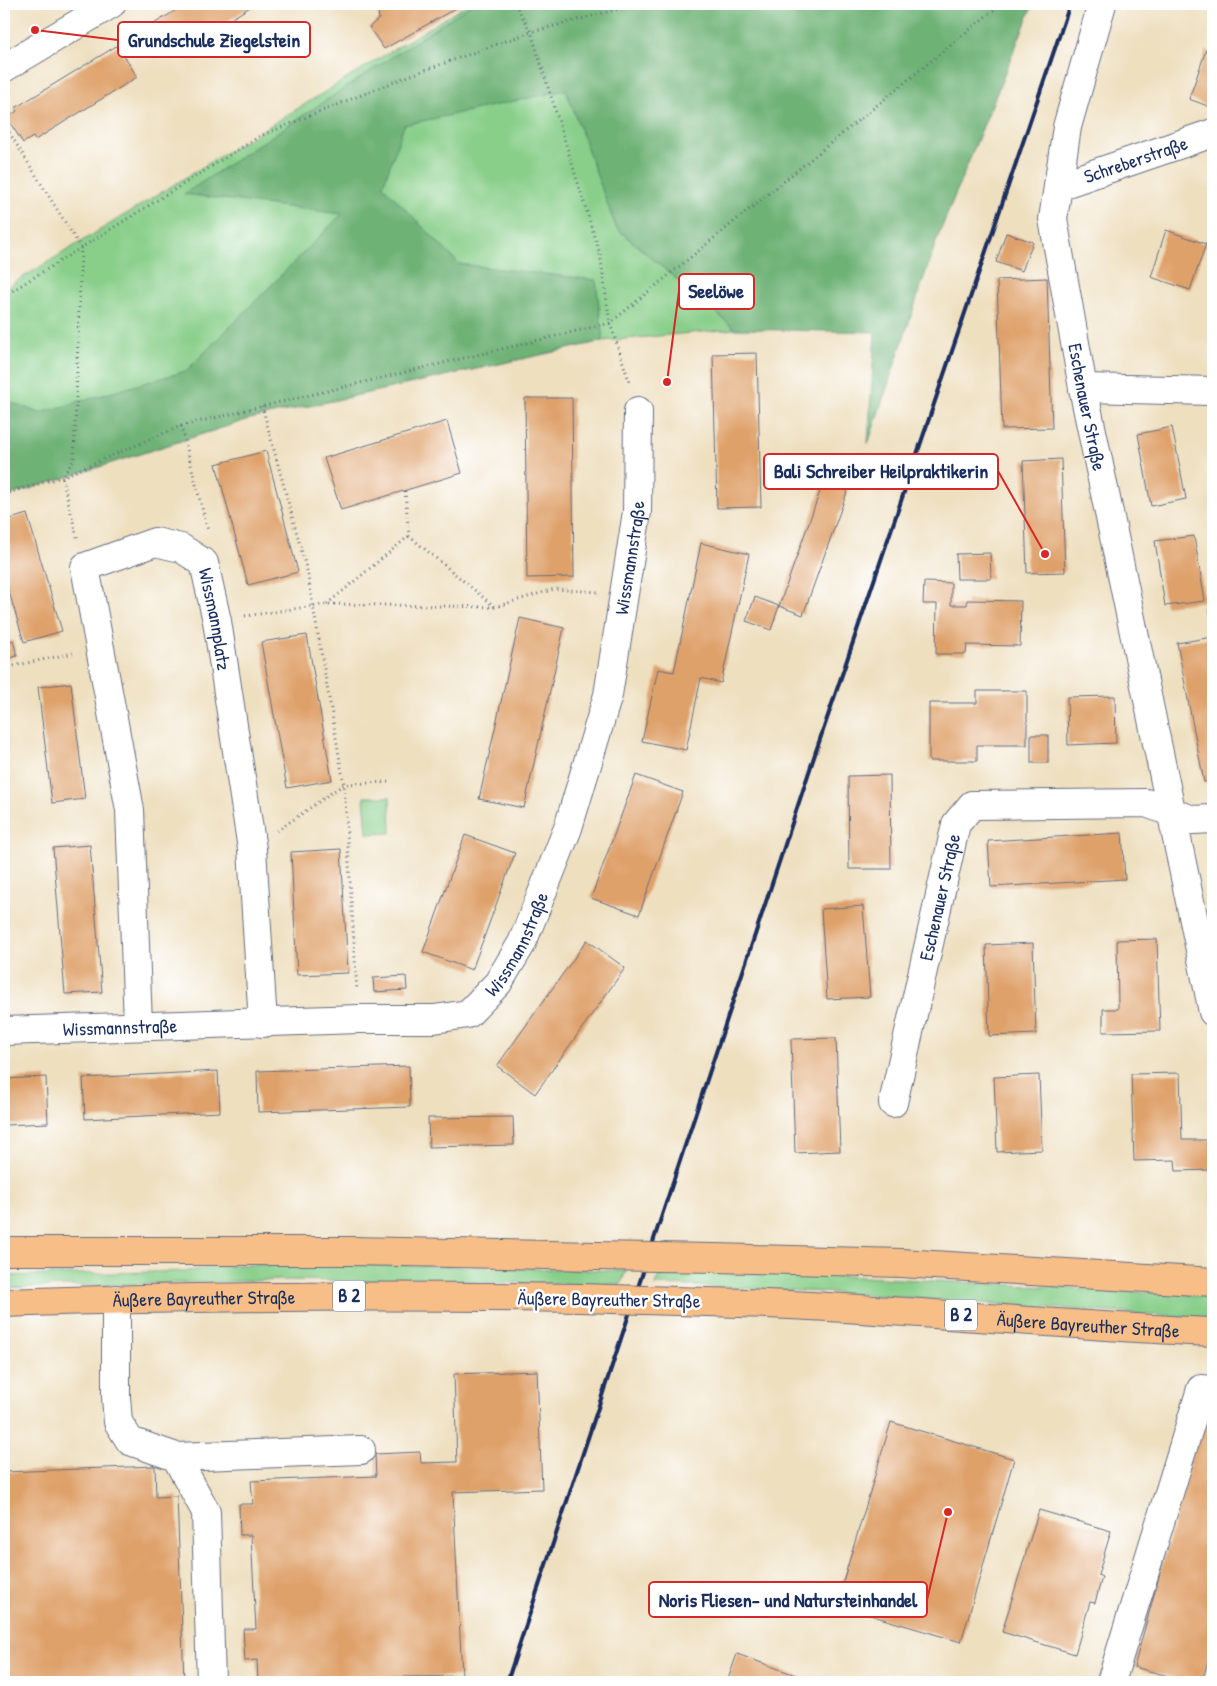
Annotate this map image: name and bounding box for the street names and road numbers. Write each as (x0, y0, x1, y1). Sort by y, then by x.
street label: Schreberstraße (1080, 130, 1191, 189)
street label: Eschenauer Straße (1062, 341, 1113, 473)
street label: Wissmannstraße (608, 501, 650, 616)
street label: Wissmannplatz (193, 565, 237, 672)
street label: Eschenauer Straße (913, 831, 966, 963)
street label: Wissmannstraße (479, 888, 554, 1002)
street label: Wissmannstraße (62, 1012, 178, 1042)
road number: B 2 (333, 1280, 365, 1312)
street label: Äußere Bayreuther Straße (112, 1284, 296, 1313)
street label: Äußere Bayreuther Straße (517, 1284, 701, 1314)
road number: B 2 (945, 1300, 977, 1330)
street label: Äußere Bayreuther Straße (996, 1306, 1181, 1343)

